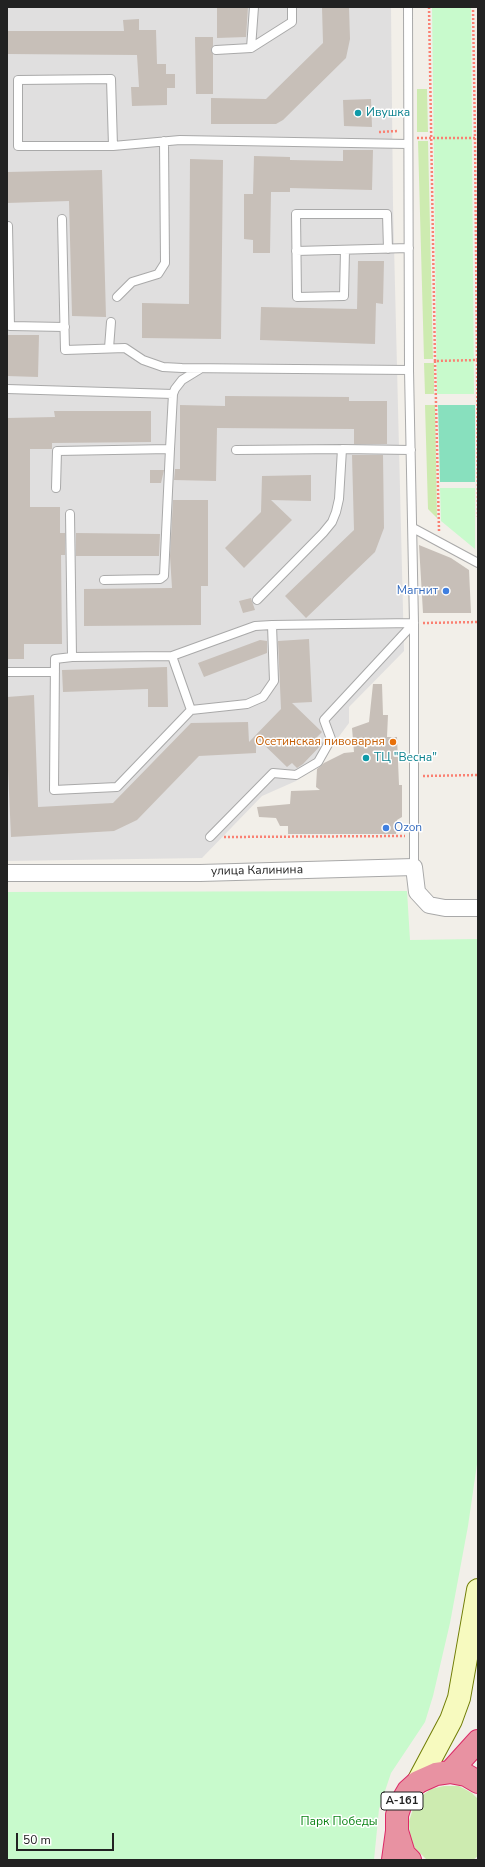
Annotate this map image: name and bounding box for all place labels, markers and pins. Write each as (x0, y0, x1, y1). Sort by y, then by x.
place label: Ивушка (366, 106, 410, 120)
marker: Ивушка (353, 108, 363, 118)
place label: Магнит (397, 584, 438, 598)
marker: Магнит (441, 586, 451, 596)
place label: Осетинская пивоварня (255, 735, 385, 749)
marker: Осетинская пивоварня (388, 737, 398, 747)
place label: ТЦ "Весна" (374, 751, 437, 765)
marker: ТЦ "Весна" (361, 753, 371, 763)
place label: Ozon (394, 821, 422, 835)
marker: Ozon (381, 823, 391, 833)

